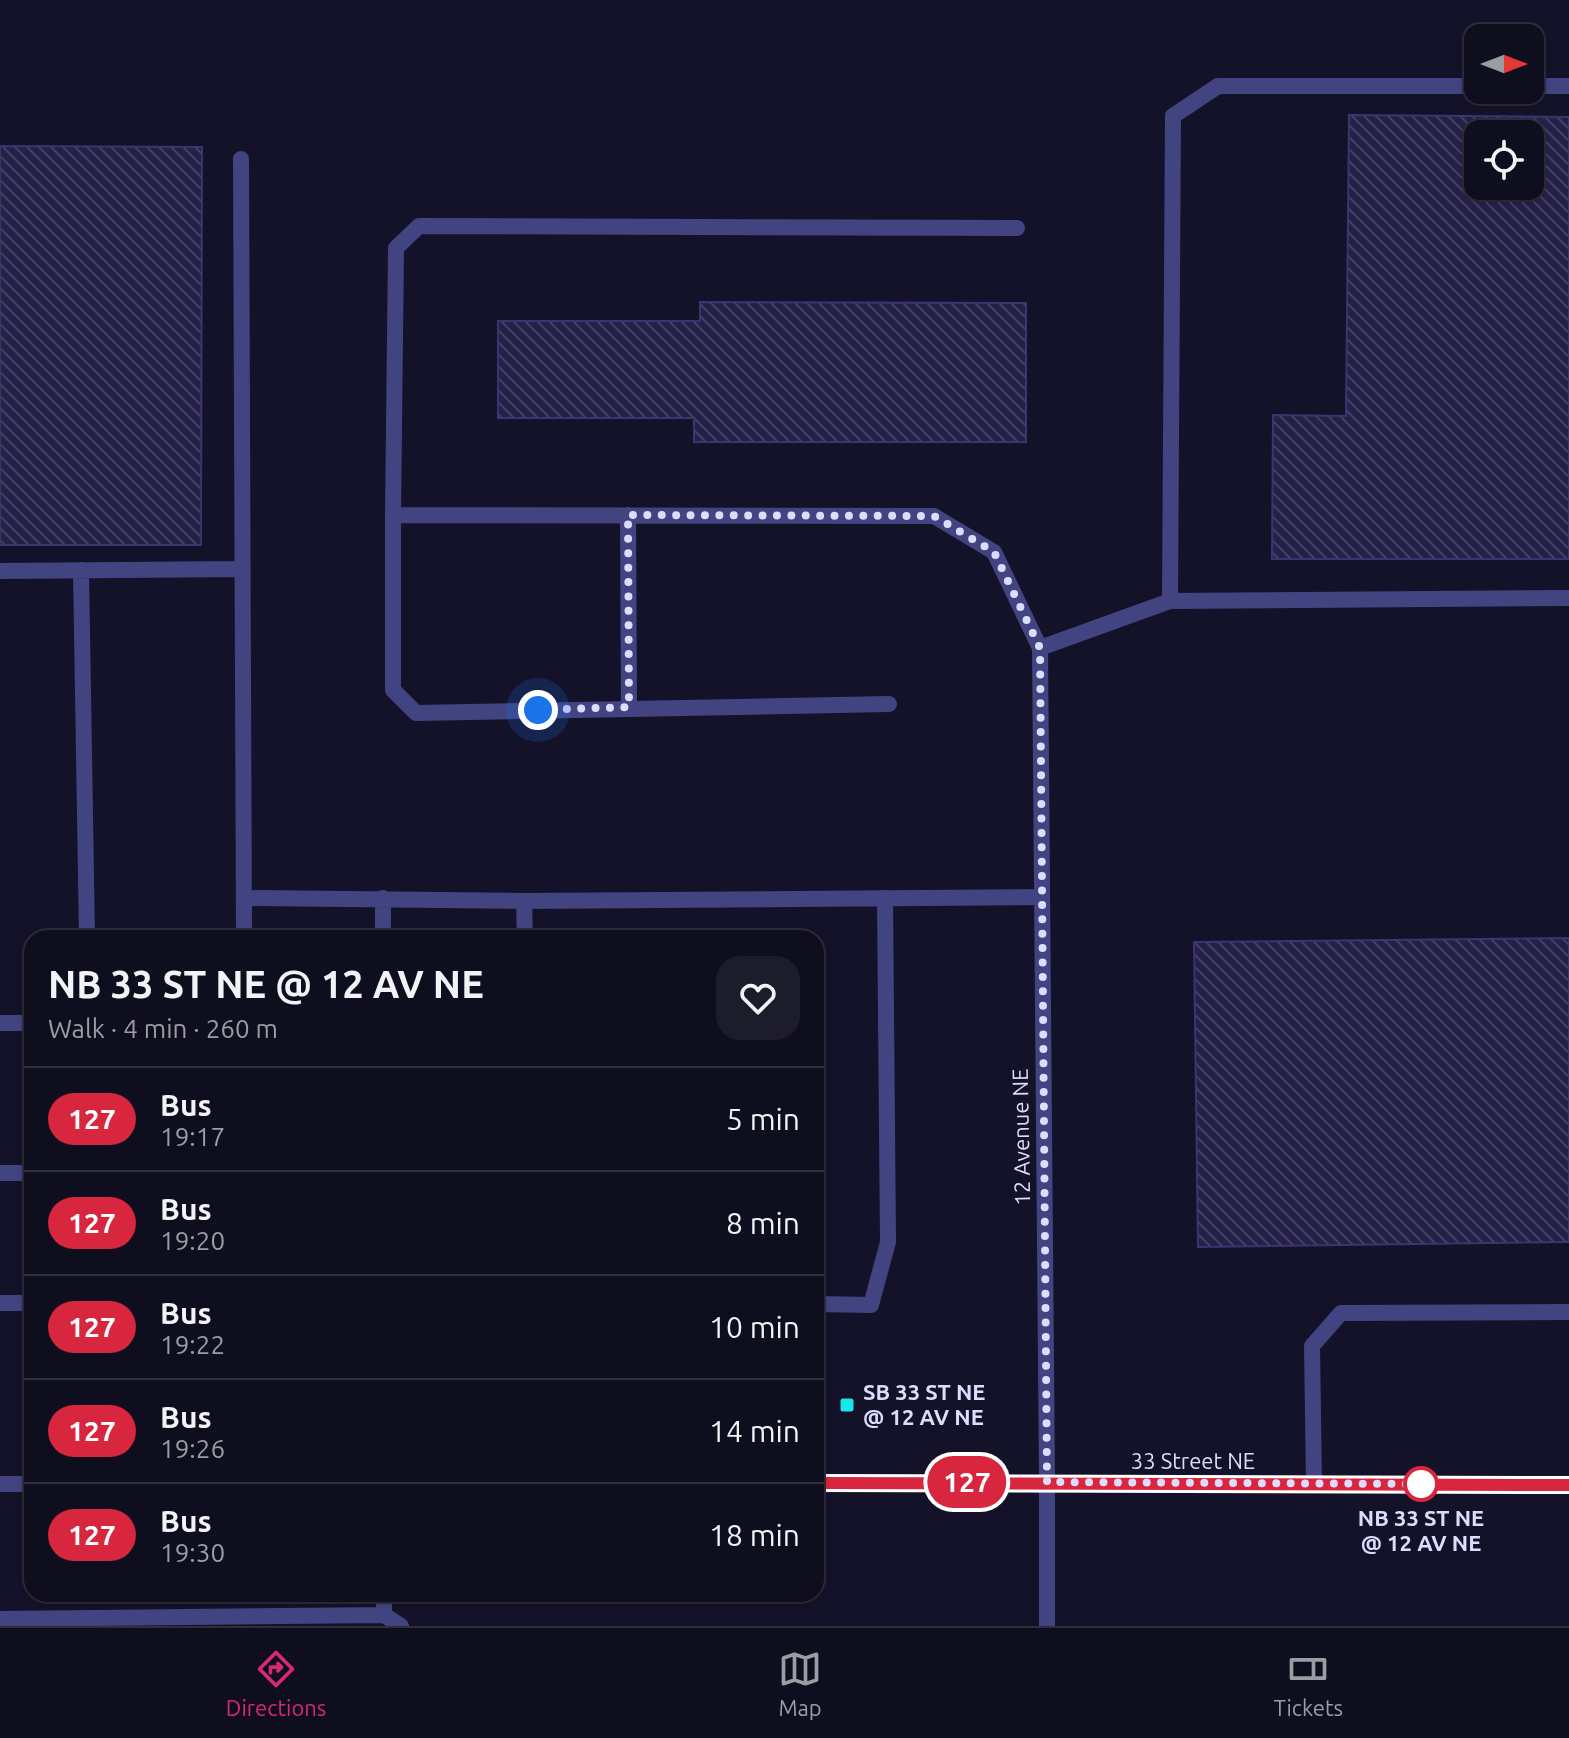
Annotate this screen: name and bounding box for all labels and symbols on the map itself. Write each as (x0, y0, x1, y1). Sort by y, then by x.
north arrow (1464, 24, 1544, 104)
your location (518, 690, 558, 730)
street label: 12 Avenue NE (1007, 1068, 1034, 1206)
place label: SB 33 ST NE @ 12 AV NE (863, 1379, 985, 1429)
marker: SB 33 ST NE @ 12 AV NE (838, 1396, 856, 1414)
street label: 33 Street NE (1131, 1448, 1255, 1473)
line badge: 127 (921, 1456, 1013, 1508)
marker: NB 33 ST NE @ 12 AV NE (1404, 1467, 1438, 1501)
place label: NB 33 ST NE @ 12 AV NE (1358, 1505, 1484, 1555)

